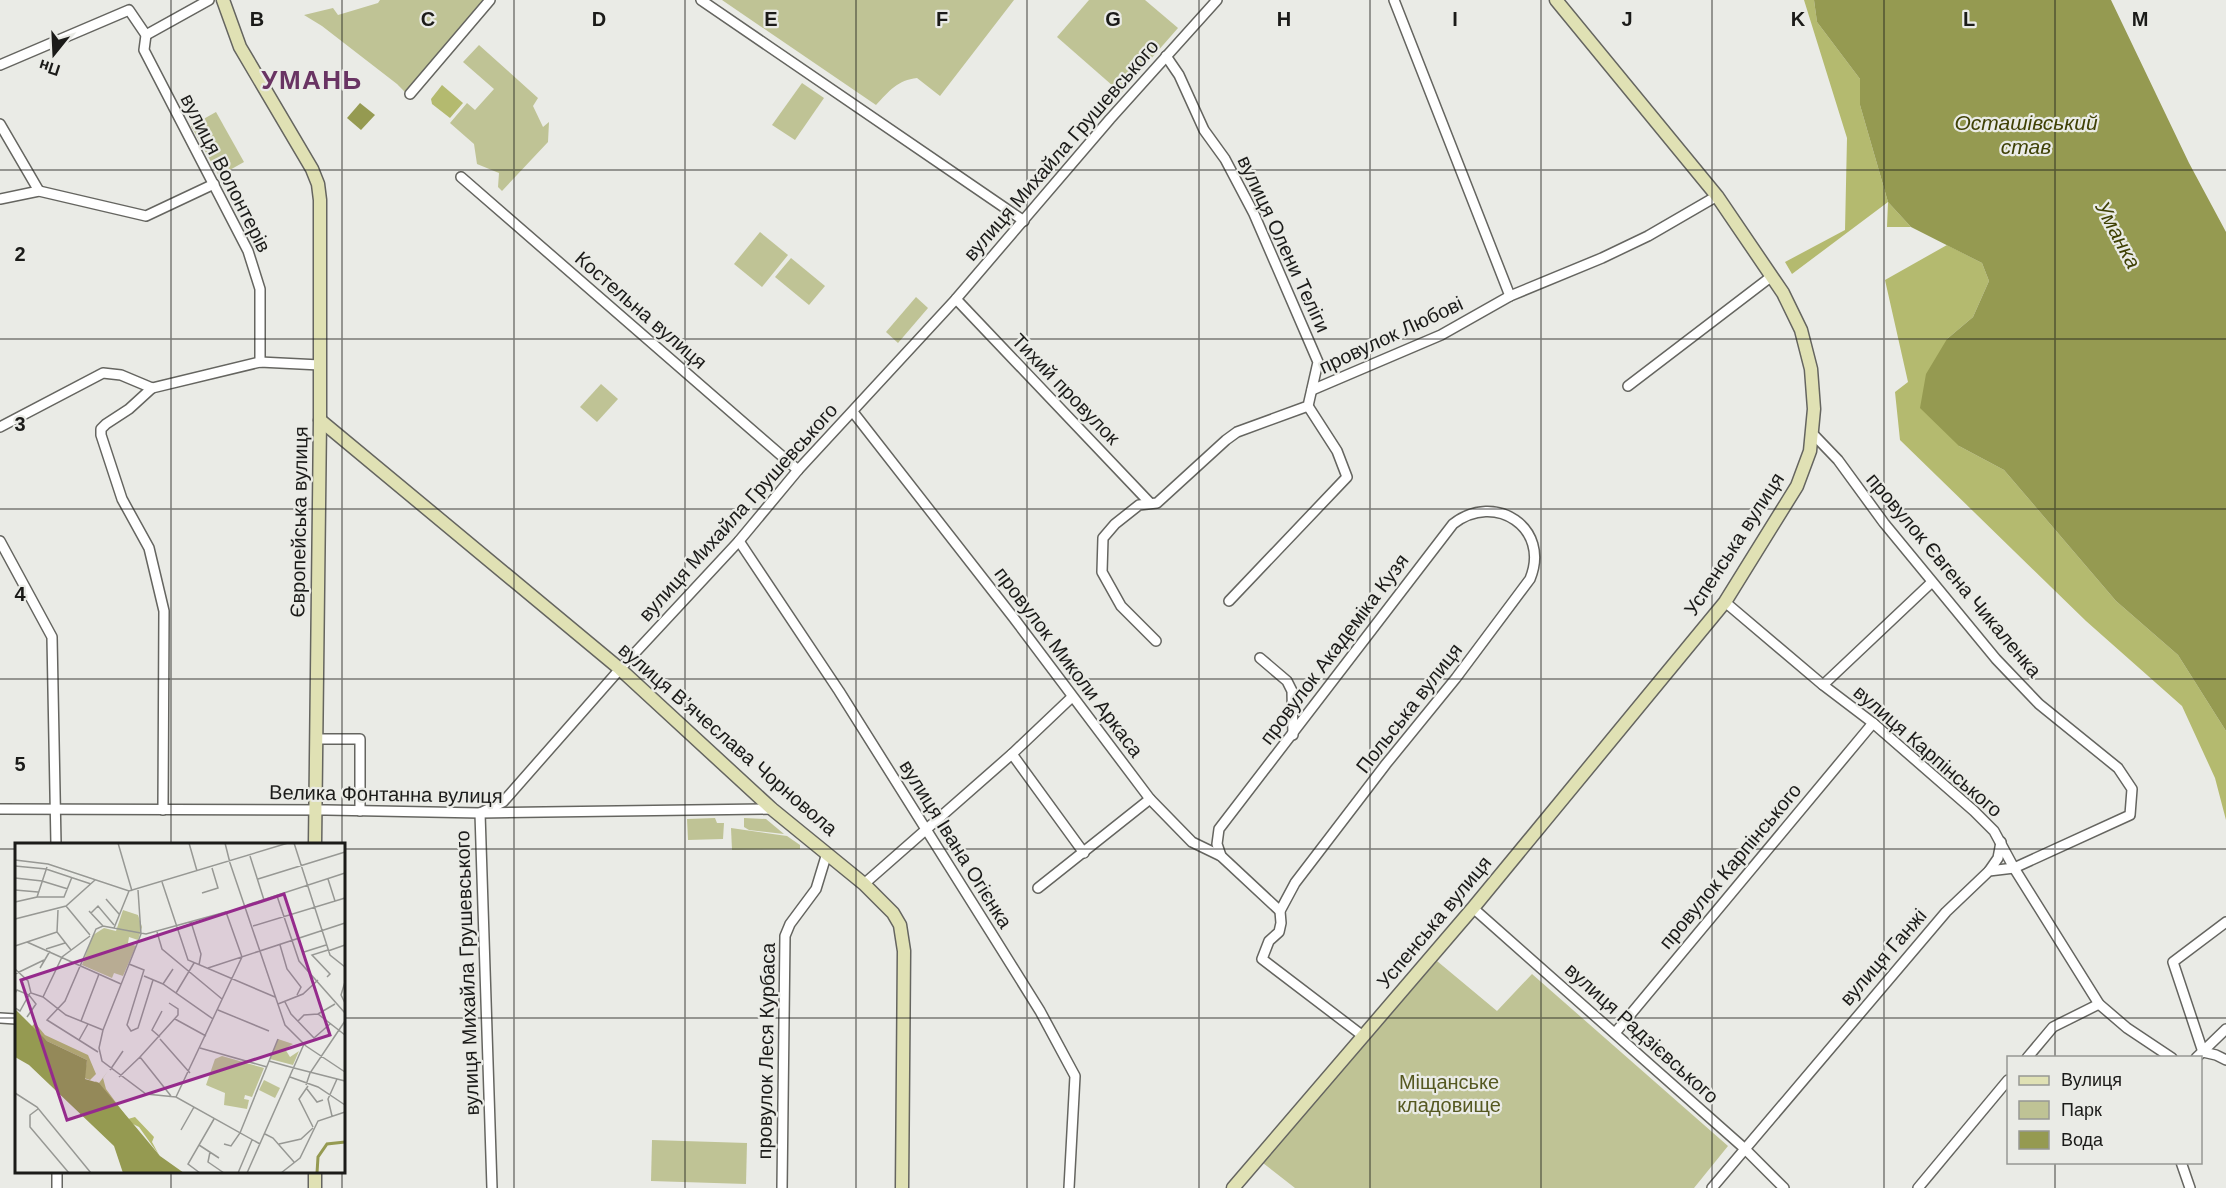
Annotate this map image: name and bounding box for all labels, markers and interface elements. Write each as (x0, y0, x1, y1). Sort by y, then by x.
text: B (250, 8, 264, 30)
text: C (421, 8, 435, 30)
text: D (592, 8, 606, 30)
text: E (764, 8, 778, 30)
text: F (936, 8, 948, 30)
text: G (1105, 8, 1121, 30)
text: H (1277, 8, 1291, 30)
text: I (1452, 8, 1458, 30)
text: J (1621, 8, 1633, 30)
text: K (1791, 8, 1806, 30)
text: L (1963, 8, 1975, 30)
text: M (2132, 8, 2148, 30)
north arrow (24, 24, 84, 84)
street label: вулиця Михайла Грушевського (959, 35, 1163, 265)
text: Пн (37, 56, 62, 79)
district label: УМАНЬ (261, 65, 363, 95)
street label: вулиця Волонтерів (177, 90, 275, 256)
water label: Осташівський став (1954, 111, 2098, 158)
street label: вулиця Олени Теліги (1233, 152, 1335, 336)
water label: Уманка (2091, 197, 2146, 272)
text: 2 (14, 243, 26, 265)
street label: Костельна вулиця (571, 247, 711, 373)
street label: провулок Любові (1316, 292, 1466, 378)
street label: Тихий провулок (1008, 329, 1124, 449)
street label: вулиця Михайла Грушевського (634, 399, 842, 625)
text: 3 (14, 413, 26, 435)
street label: Європейська вулиця (286, 426, 312, 618)
street label: провулок Євгена Чикаленка (1862, 468, 2046, 682)
street label: Успенська вулиця (1680, 469, 1788, 619)
street label: провулок Академіка Кузя (1255, 550, 1413, 748)
street label: провулок Миколи Аркаса (990, 563, 1148, 762)
text: 4 (14, 583, 26, 605)
street label: вулиця В’ячеслава Чорновола (614, 638, 842, 840)
street label: Польська вулиця (1352, 639, 1466, 777)
street label: вулиця Карпінського (1849, 681, 2007, 821)
text: 5 (14, 753, 26, 775)
street label: вулиця Івана Огієнка (895, 756, 1017, 933)
street label: провулок Карпінського (1654, 779, 1806, 953)
street label: Велика Фонтанна вулиця (269, 781, 503, 807)
street label: вулиця Михайла Грушевського (451, 830, 483, 1116)
inset map (15, 843, 345, 1173)
street label: Успенська вулиця (1372, 852, 1496, 992)
street label: вулиця Ганжі (1835, 904, 1931, 1010)
street label: провулок Леся Курбаса (753, 942, 779, 1159)
street label: вулиця Радзієвського (1561, 958, 1723, 1108)
legend (2007, 1056, 2202, 1164)
text: Вулиця (2061, 1070, 2122, 1090)
park label: Міщанське кладовище (1397, 1071, 1501, 1116)
text: Парк (2061, 1100, 2102, 1120)
text: Вода (2061, 1130, 2104, 1150)

